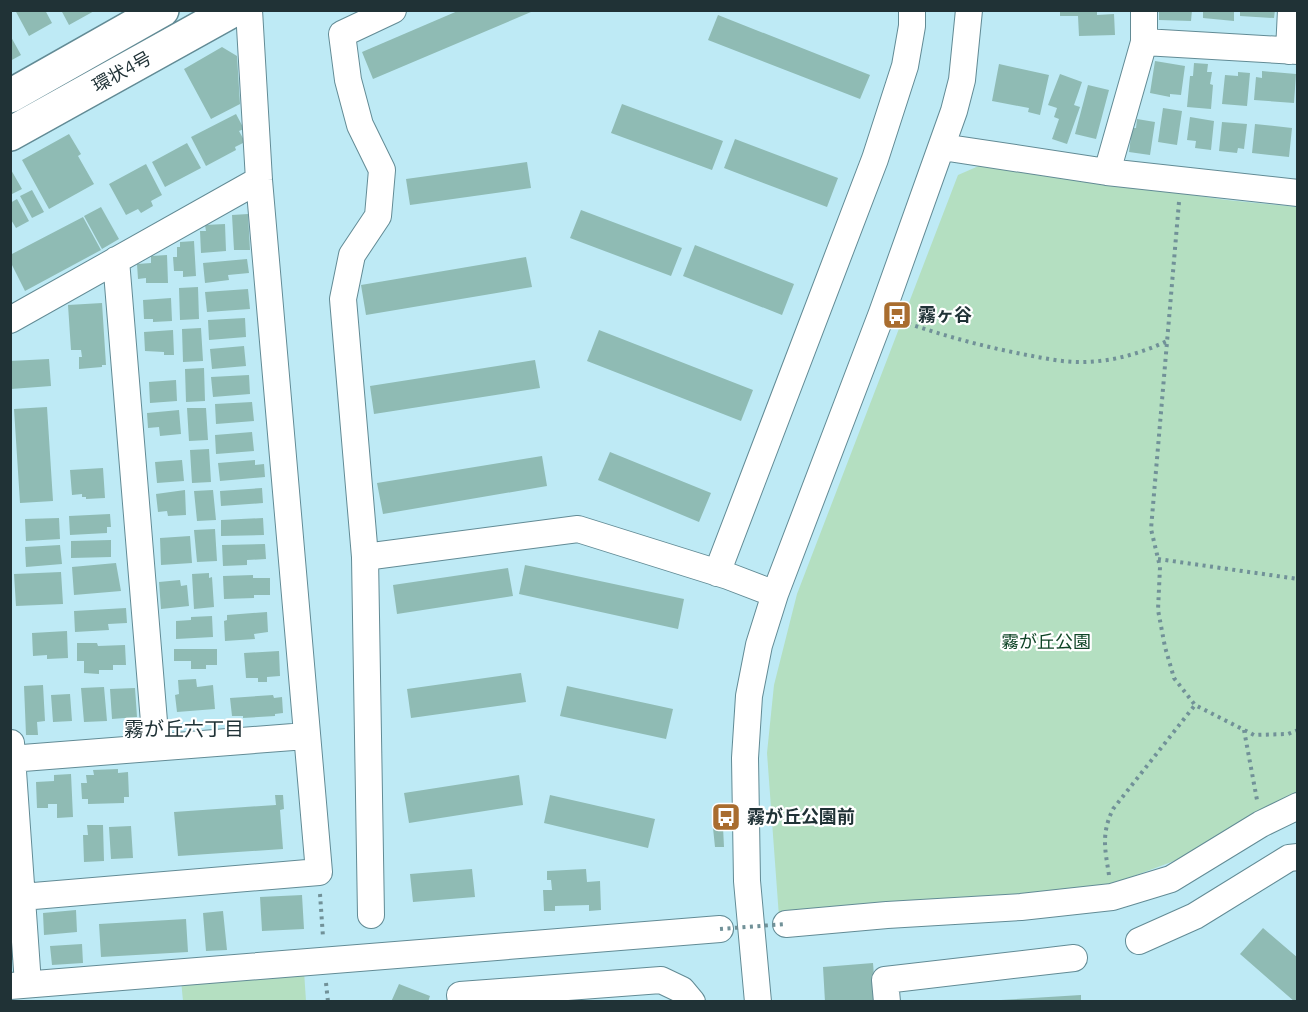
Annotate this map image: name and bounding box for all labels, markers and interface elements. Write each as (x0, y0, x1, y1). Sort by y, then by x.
street label: 環状4号 (89, 47, 154, 95)
bus stop icon: 霧ヶ谷 (881, 299, 913, 331)
place label: 霧ヶ谷 (918, 304, 972, 324)
park label: 霧が丘公園 (1001, 631, 1091, 651)
district label: 霧が丘六丁目 (124, 717, 244, 740)
bus stop icon: 霧が丘公園前 (710, 801, 742, 833)
place label: 霧が丘公園前 (747, 806, 855, 826)

